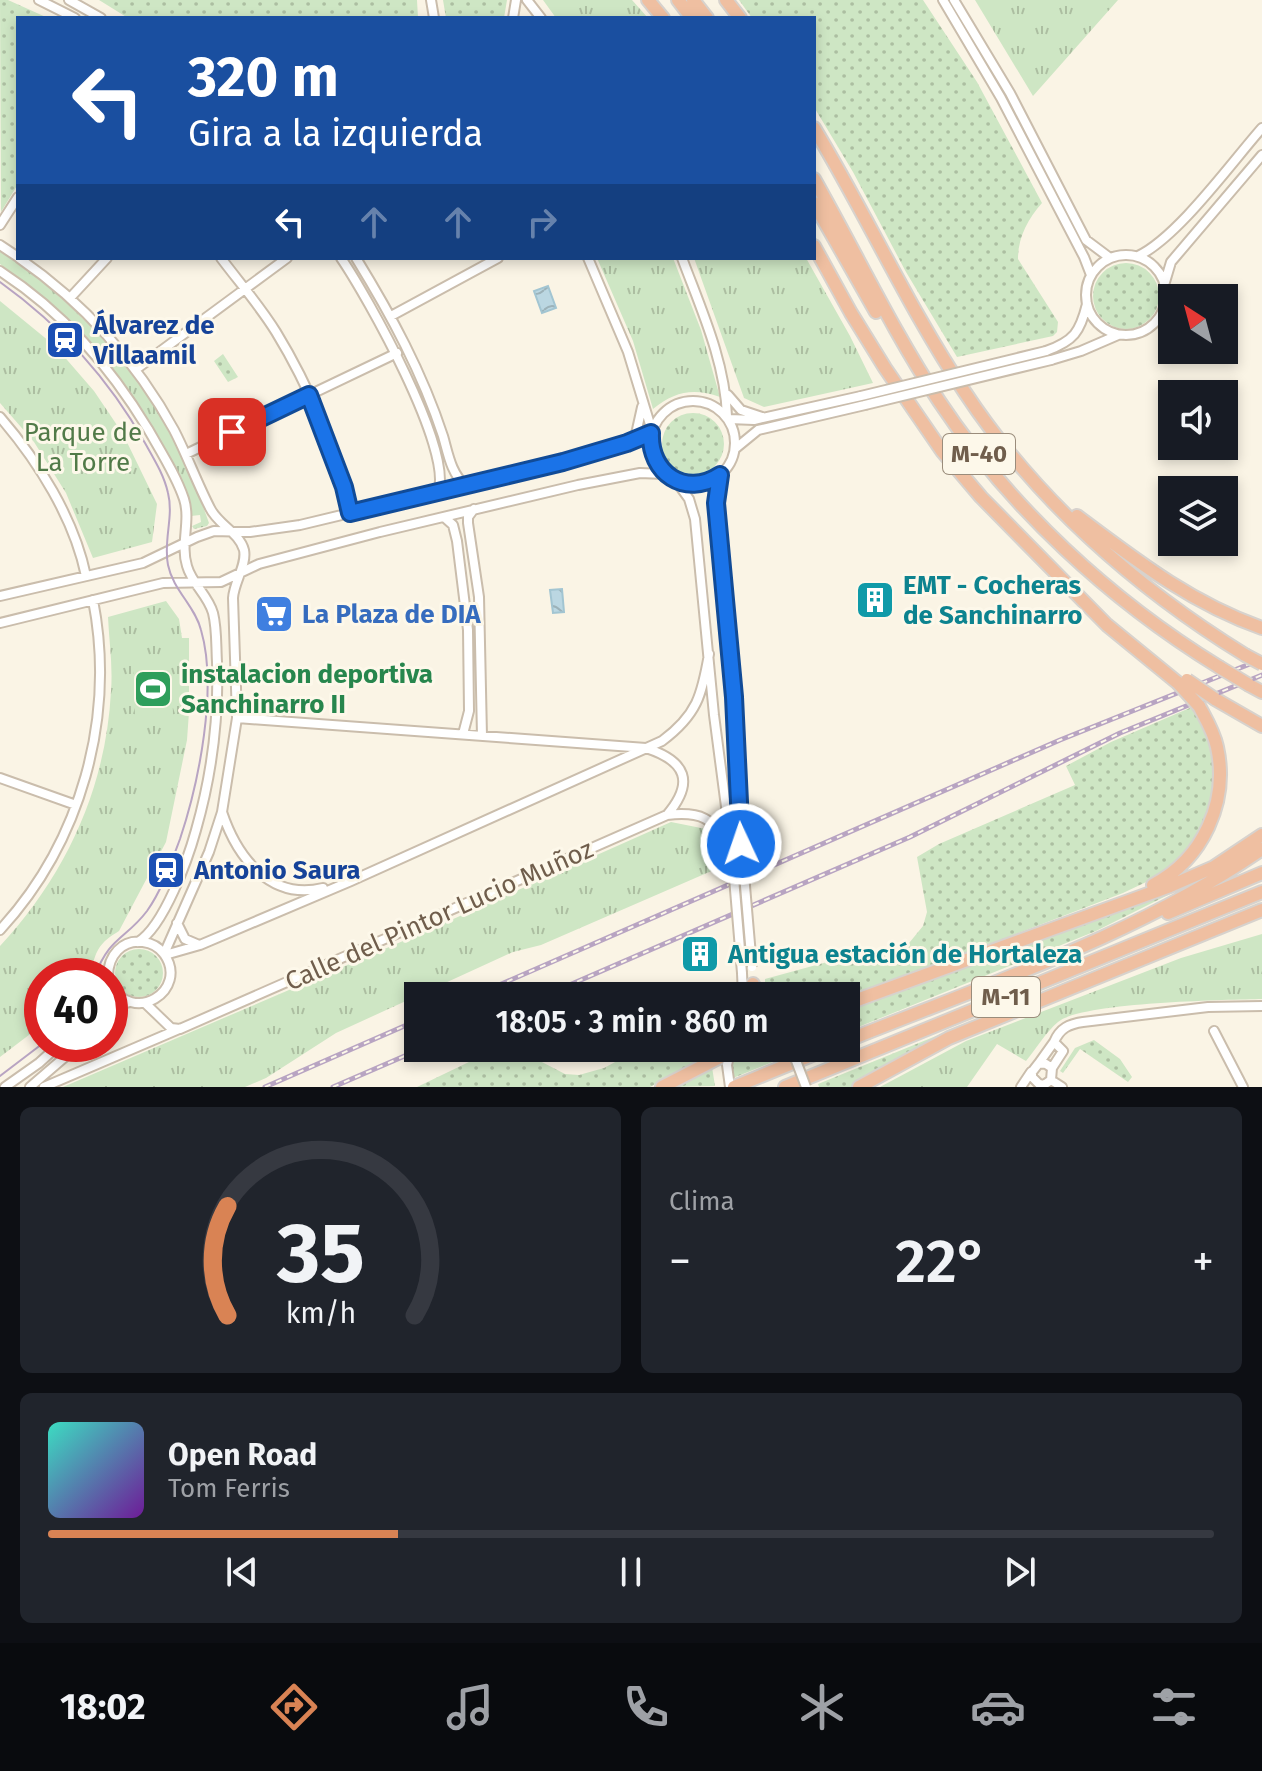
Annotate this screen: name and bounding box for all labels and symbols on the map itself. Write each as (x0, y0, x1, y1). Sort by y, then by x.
north arrow (1158, 284, 1238, 364)
place label: Álvarez de Villaamil (92, 309, 215, 371)
station icon: Álvarez de Villaamil (44, 319, 86, 361)
pin (198, 398, 266, 466)
park label: Parque de La Torre (24, 417, 142, 478)
road number: M-40 (943, 434, 1015, 474)
place label: EMT - Cocheras de Sanchinarro (903, 570, 1083, 631)
building icon: EMT - Cocheras de Sanchinarro (854, 579, 896, 621)
supermarket icon: La Plaza de DIA (253, 593, 295, 635)
place label: La Plaza de DIA (302, 599, 481, 630)
place label: instalacion deportiva Sanchinarro II (181, 659, 433, 720)
sports icon: instalacion deportiva Sanchinarro II (132, 668, 174, 710)
position arrow (699, 802, 783, 886)
street label: Calle del Pintor Lucio Muñoz (280, 833, 598, 998)
station icon: Antonio Saura (145, 849, 187, 891)
place label: Antonio Saura (193, 855, 361, 886)
building icon: Antigua estación de Hortaleza (679, 933, 721, 975)
place label: Antigua estación de Hortaleza (727, 939, 1082, 970)
speed limit sign: 40 (24, 958, 128, 1062)
road number: M-11 (972, 977, 1040, 1017)

